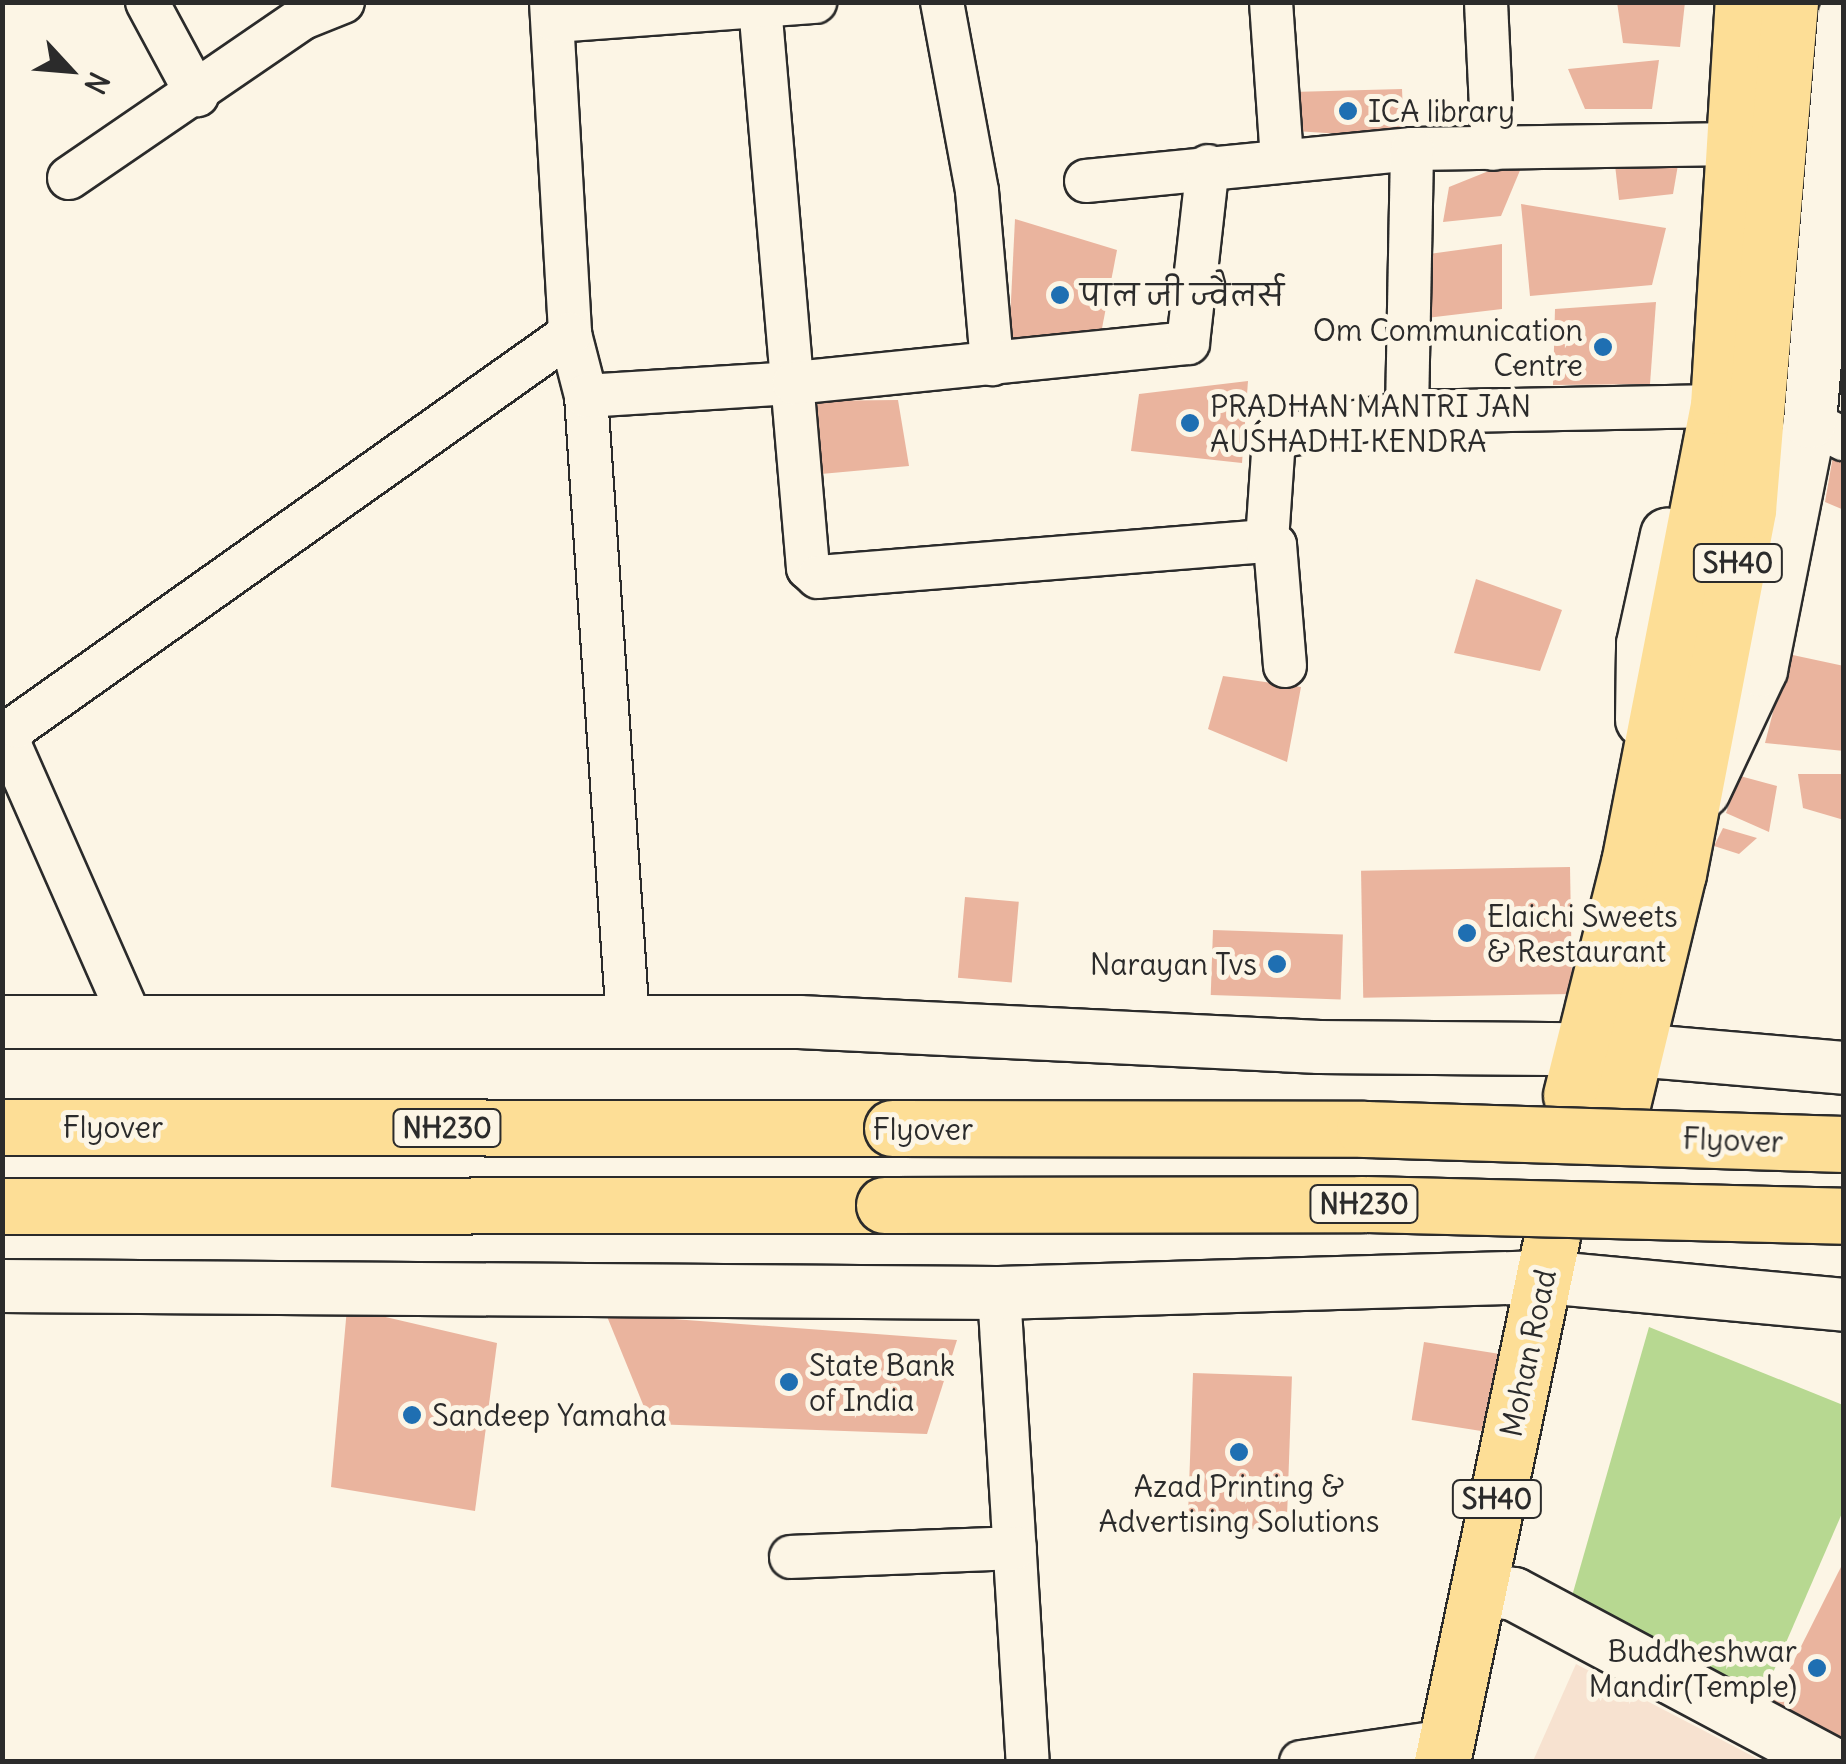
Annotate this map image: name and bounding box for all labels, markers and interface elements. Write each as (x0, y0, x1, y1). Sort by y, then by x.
north arrow (20, 20, 120, 120)
text: N (77, 67, 117, 100)
place label: ICA library (1368, 93, 1515, 129)
marker: ICA library (1337, 100, 1359, 122)
place label: पाल जी ज्वैलर्स (1080, 277, 1284, 313)
marker: पाल जी ज्वैलर्स (1049, 284, 1071, 306)
place label: Om Communication Centre (1313, 312, 1583, 382)
marker: Om Communication Centre (1592, 336, 1614, 358)
place label: PRADHAN MANTRI JAN AUSHADHI KENDRA (1210, 388, 1531, 458)
marker: PRADHAN MANTRI JAN AUSHADHI KENDRA (1179, 412, 1201, 434)
road number: SH40 (1690, 540, 1786, 586)
place label: Elaichi Sweets & Restaurant (1487, 898, 1678, 968)
marker: Elaichi Sweets & Restaurant (1456, 922, 1478, 944)
place label: Narayan Tvs (1090, 946, 1257, 982)
marker: Narayan Tvs (1266, 953, 1288, 975)
road number: NH230 (392, 1105, 502, 1151)
street label: Flyover (63, 1109, 163, 1145)
street label: Flyover (873, 1111, 973, 1147)
street label: Flyover (1682, 1120, 1784, 1160)
road number: NH230 (1309, 1181, 1419, 1227)
street label: Mohan Road (1493, 1266, 1563, 1440)
place label: State Bank of India (809, 1347, 955, 1418)
marker: State Bank of India (778, 1371, 800, 1393)
place label: Sandeep Yamaha (432, 1397, 667, 1433)
marker: Sandeep Yamaha (401, 1404, 423, 1426)
marker: Azad Printing & Advertising Solutions (1228, 1441, 1250, 1463)
place label: Azad Printing & Advertising Solutions (1099, 1468, 1379, 1538)
road number: SH40 (1450, 1476, 1544, 1522)
place label: Buddheshwar Mandir(Temple) (1589, 1633, 1797, 1704)
marker: Buddheshwar Mandir(Temple) (1806, 1657, 1828, 1679)

